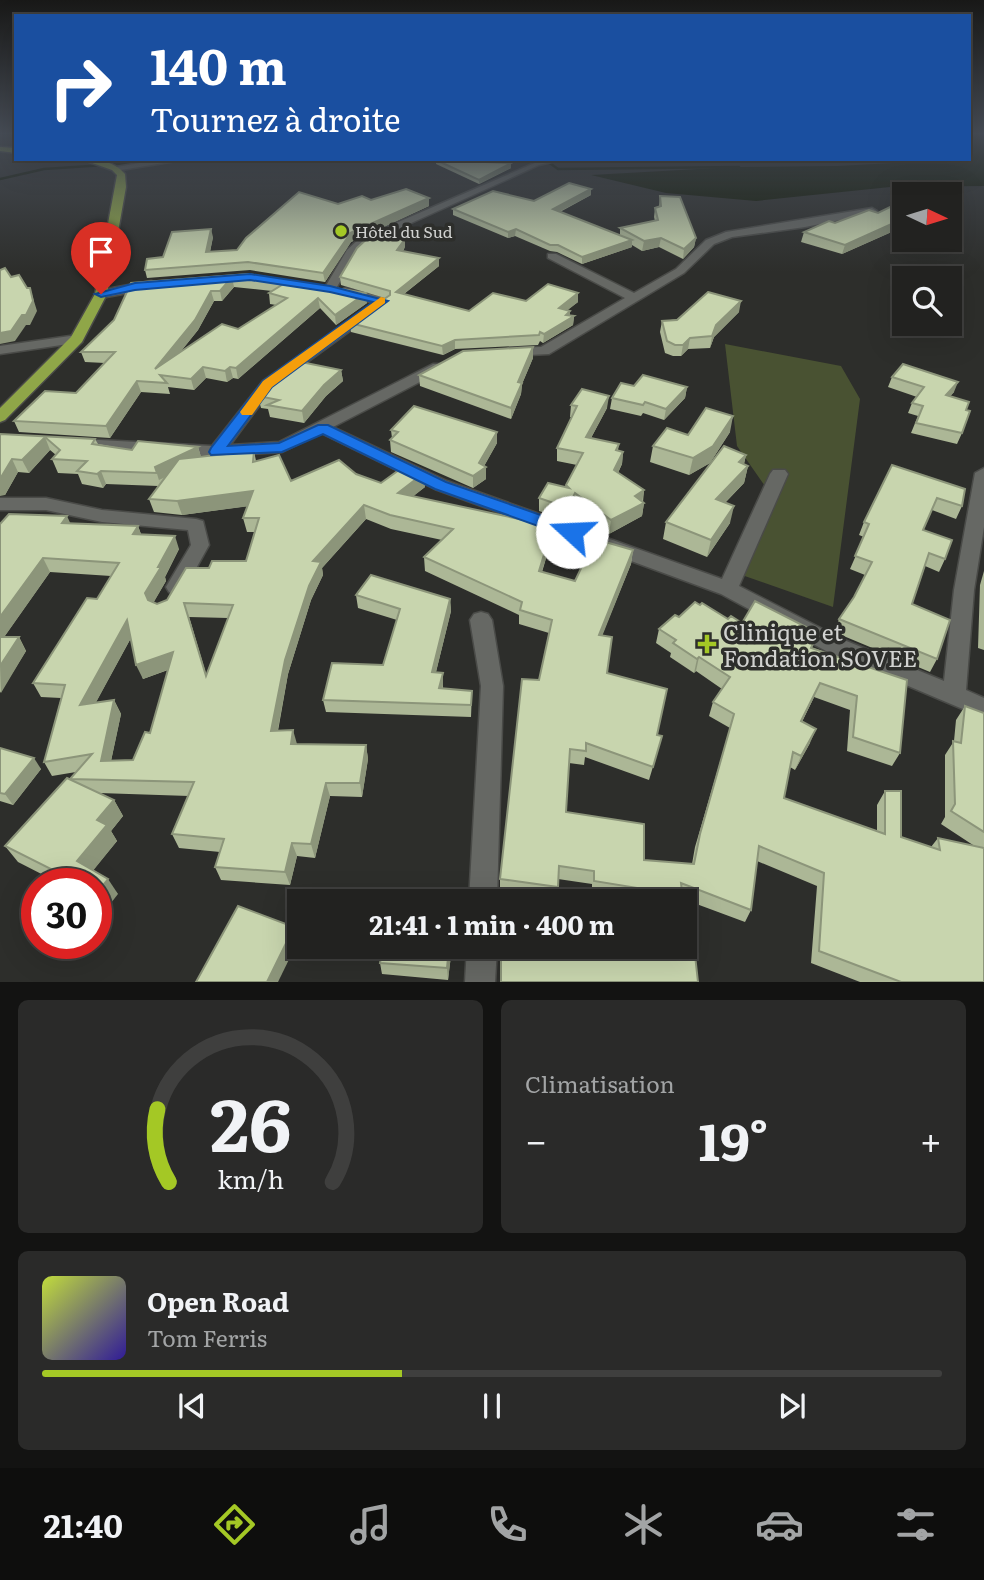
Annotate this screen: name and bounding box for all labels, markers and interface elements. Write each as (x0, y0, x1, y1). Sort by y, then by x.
text: 140 m (150, 27, 287, 100)
icon: right (35, 42, 126, 133)
text: Tournez à droite (150, 94, 401, 142)
north arrow (892, 182, 962, 252)
map controls (892, 182, 962, 336)
place label: Hôtel du Sud (355, 219, 453, 243)
pin (71, 222, 131, 294)
marker: Hôtel du Sud (333, 223, 349, 239)
icon: arrive (82, 233, 120, 271)
button: search (892, 266, 962, 336)
position arrow (535, 495, 609, 569)
place label: Clinique et Fondation SOVEE (723, 614, 917, 674)
marker: Clinique et Fondation SOVEE (697, 634, 717, 654)
speed limit sign: 30 (21, 868, 112, 959)
text: 21:41 · 1 min · 400 m (369, 904, 615, 943)
text: Climatisation (525, 1066, 675, 1100)
text: 26 (210, 1067, 291, 1175)
text: 19° (699, 1100, 768, 1177)
text: − (525, 1110, 547, 1167)
text: + (920, 1110, 942, 1167)
text: km/h (217, 1160, 284, 1197)
text: Open Road (147, 1281, 289, 1320)
text: Tom Ferris (147, 1320, 267, 1354)
icon: previous (173, 1387, 211, 1425)
icon: pause (473, 1387, 511, 1425)
icon: next (773, 1387, 811, 1425)
text: 21:40 (44, 1500, 123, 1548)
icon: directions (210, 1500, 259, 1549)
icon: music (346, 1500, 395, 1549)
icon: phone (483, 1500, 532, 1549)
icon: climate (619, 1500, 668, 1549)
icon: car (755, 1500, 804, 1549)
icon: filters (891, 1500, 940, 1549)

